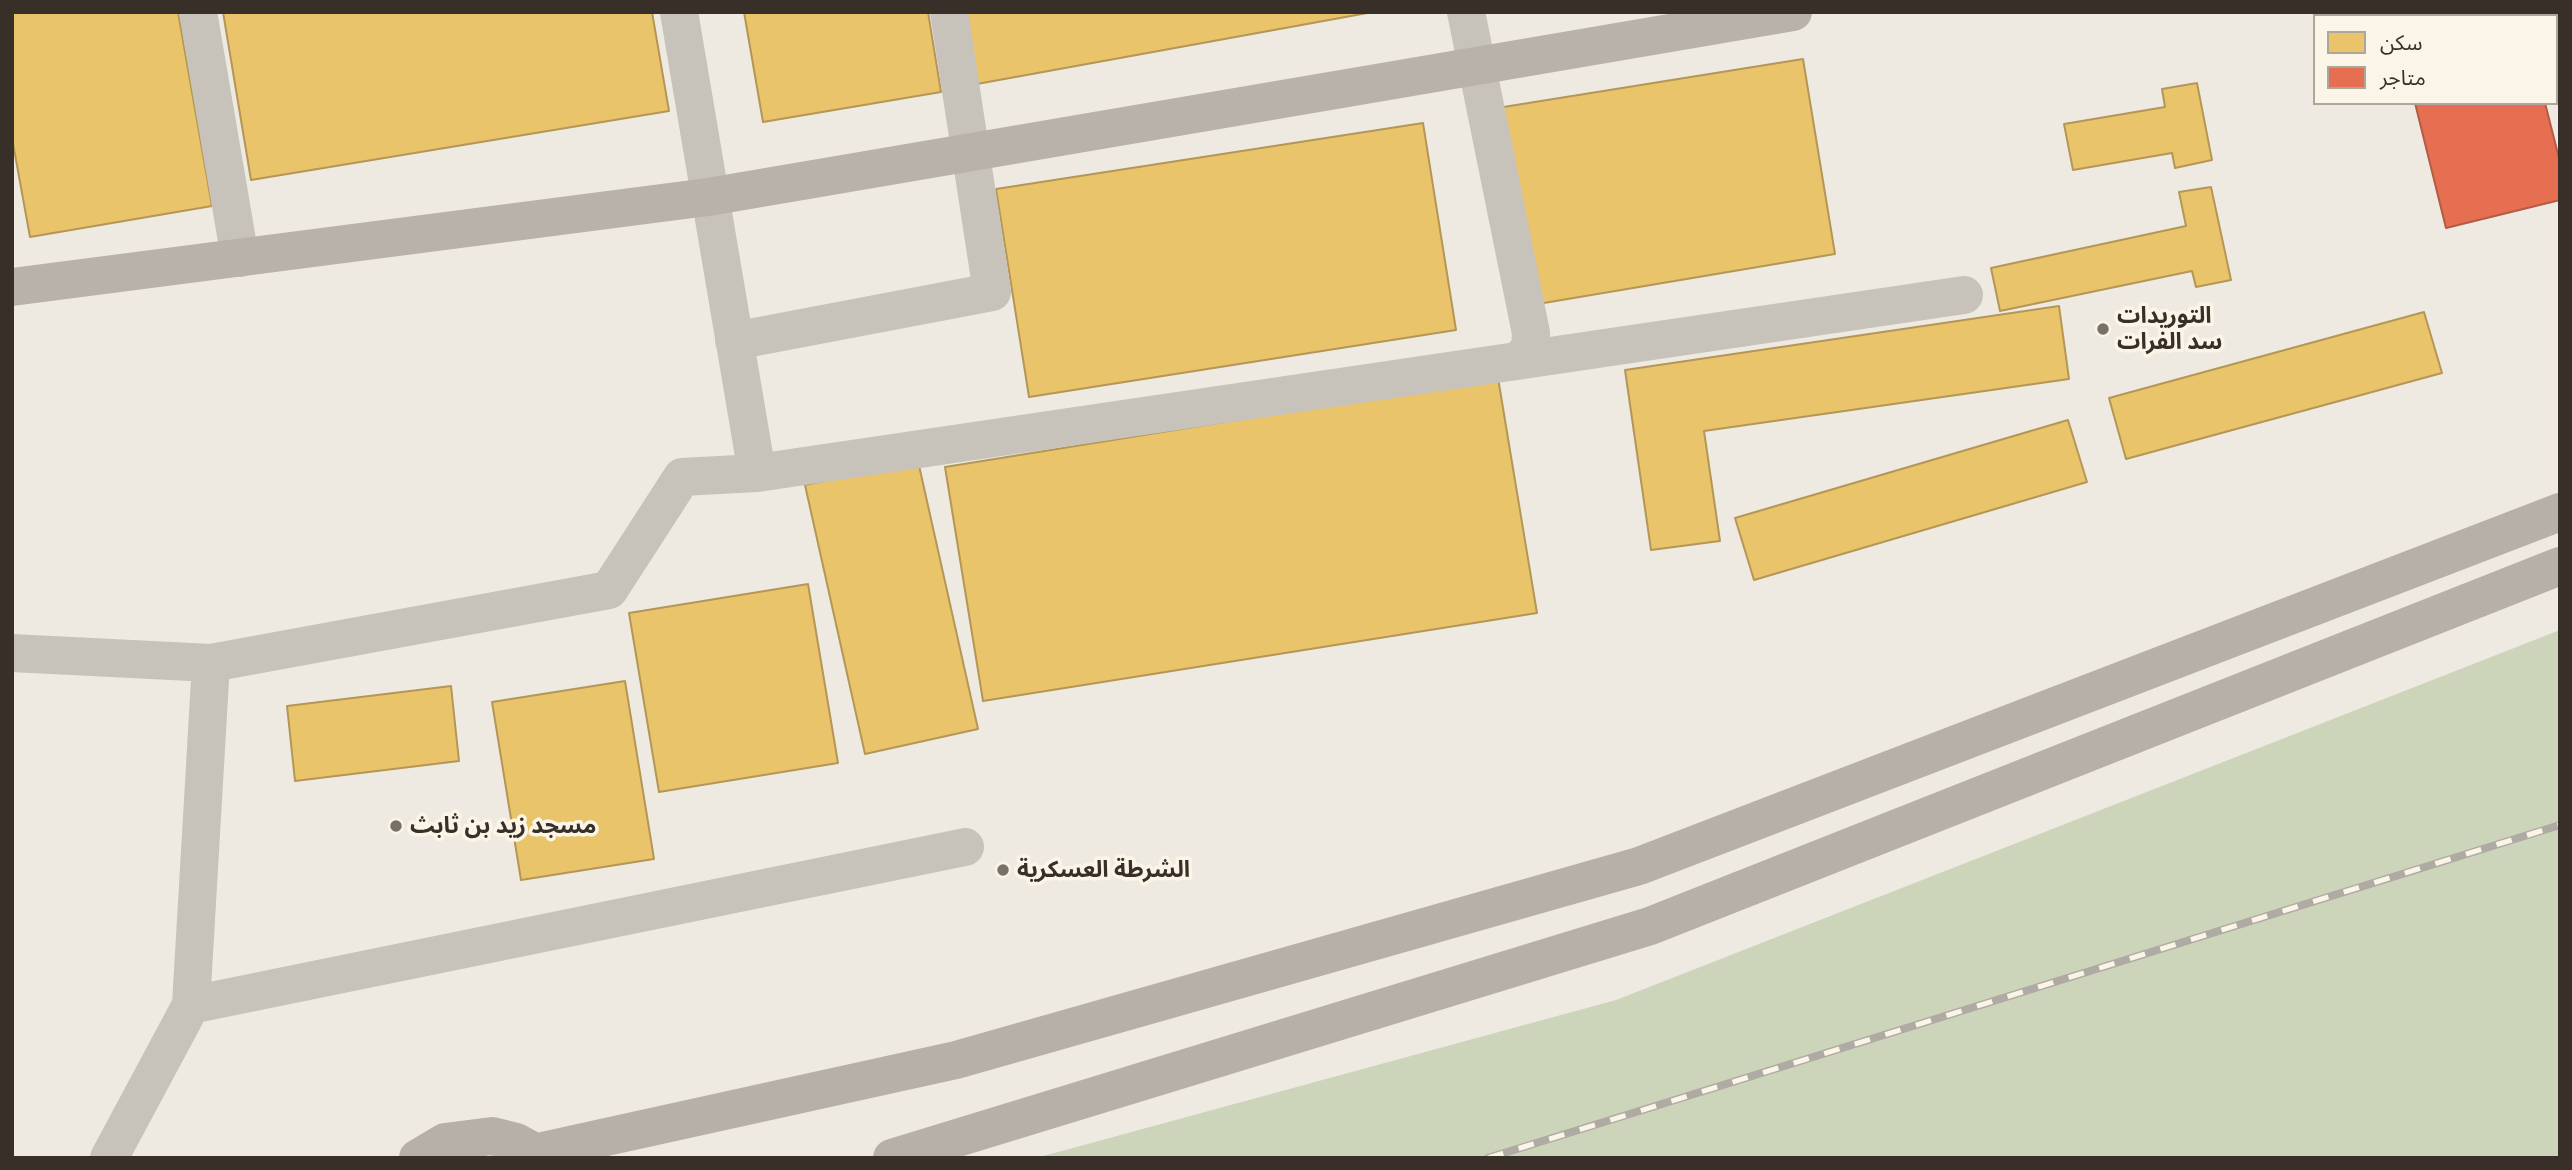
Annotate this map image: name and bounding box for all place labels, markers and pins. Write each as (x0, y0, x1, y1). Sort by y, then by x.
place label: التوريدات سد الفرات (2117, 302, 2222, 356)
marker: التوريدات سد الفرات (2095, 321, 2111, 337)
place label: مسجد زيد بن ثابث (410, 812, 596, 840)
marker: مسجد زيد بن ثابث (388, 818, 404, 834)
place label: الشرطة العسكرية (1017, 856, 1190, 884)
marker: الشرطة العسكرية (995, 862, 1011, 878)

